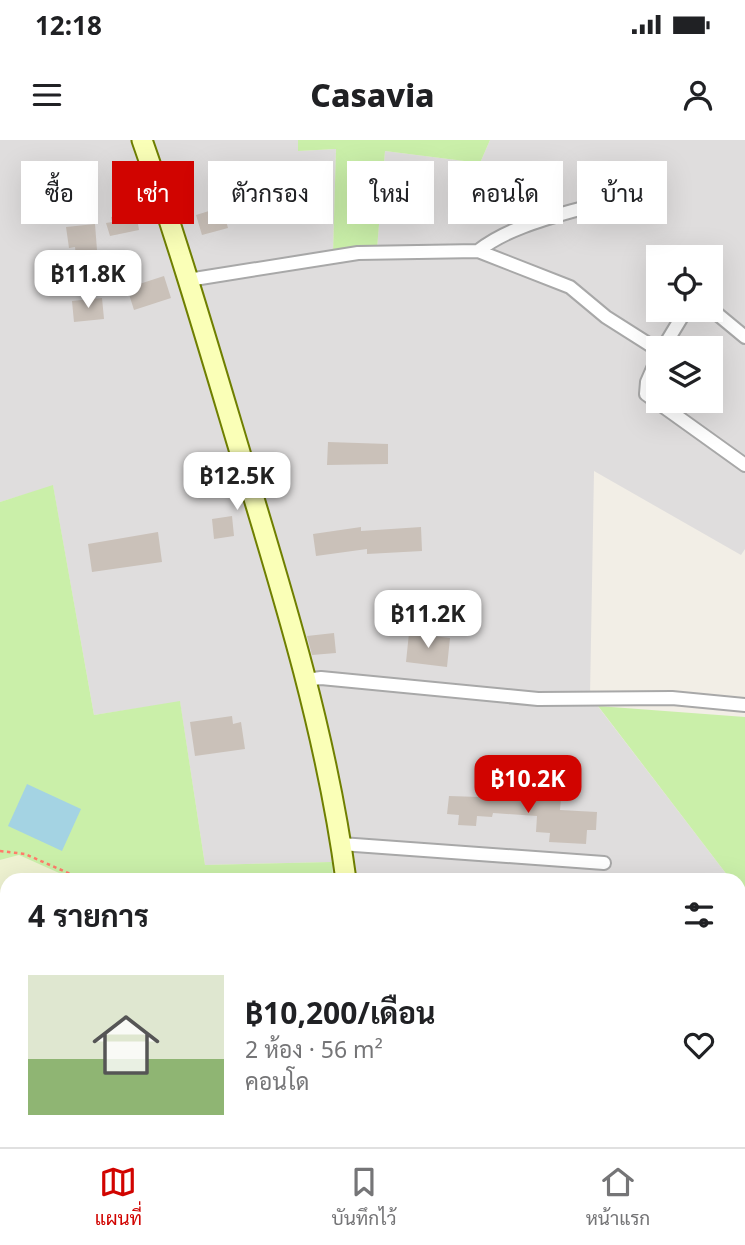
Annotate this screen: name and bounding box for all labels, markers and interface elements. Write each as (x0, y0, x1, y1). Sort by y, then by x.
text: 12:18 (35, 7, 102, 43)
text: Casavia (310, 73, 435, 116)
icon: menu (28, 76, 66, 114)
icon: person (679, 76, 717, 114)
chip: ซื้อ (21, 161, 98, 224)
chip: เช่า (112, 161, 194, 224)
chip: ตัวกรอง (208, 161, 333, 224)
chip: ใหม่ (347, 161, 434, 224)
chip: คอนโด (448, 161, 563, 224)
chip: บ้าน (577, 161, 667, 224)
map controls (646, 245, 723, 413)
button: locate (646, 245, 723, 322)
pin: ฿11.8K (31, 250, 145, 310)
text: ฿11.8K (50, 257, 126, 289)
button: layers (646, 336, 723, 413)
pin: ฿12.5K (180, 452, 294, 512)
text: ฿12.5K (199, 459, 275, 491)
pin: ฿11.2K (371, 590, 485, 650)
text: ฿11.2K (390, 597, 466, 629)
pin: ฿10.2K (471, 756, 585, 815)
text: ฿10.2K (490, 762, 566, 794)
text: 4 รายการ (28, 895, 149, 936)
icon: filters (680, 896, 718, 934)
text: ฿10,200/เดือน (245, 992, 436, 1033)
icon: home (84, 1003, 168, 1087)
icon: heart (680, 1026, 718, 1064)
text: 2 ห้อง · 56 m² (245, 1033, 383, 1065)
text: คอนโด (245, 1065, 309, 1097)
tab: แผนที่ (95, 1163, 142, 1231)
tab: บันทึกไว้ (331, 1163, 396, 1231)
tab: หน้าแรก (586, 1163, 650, 1231)

